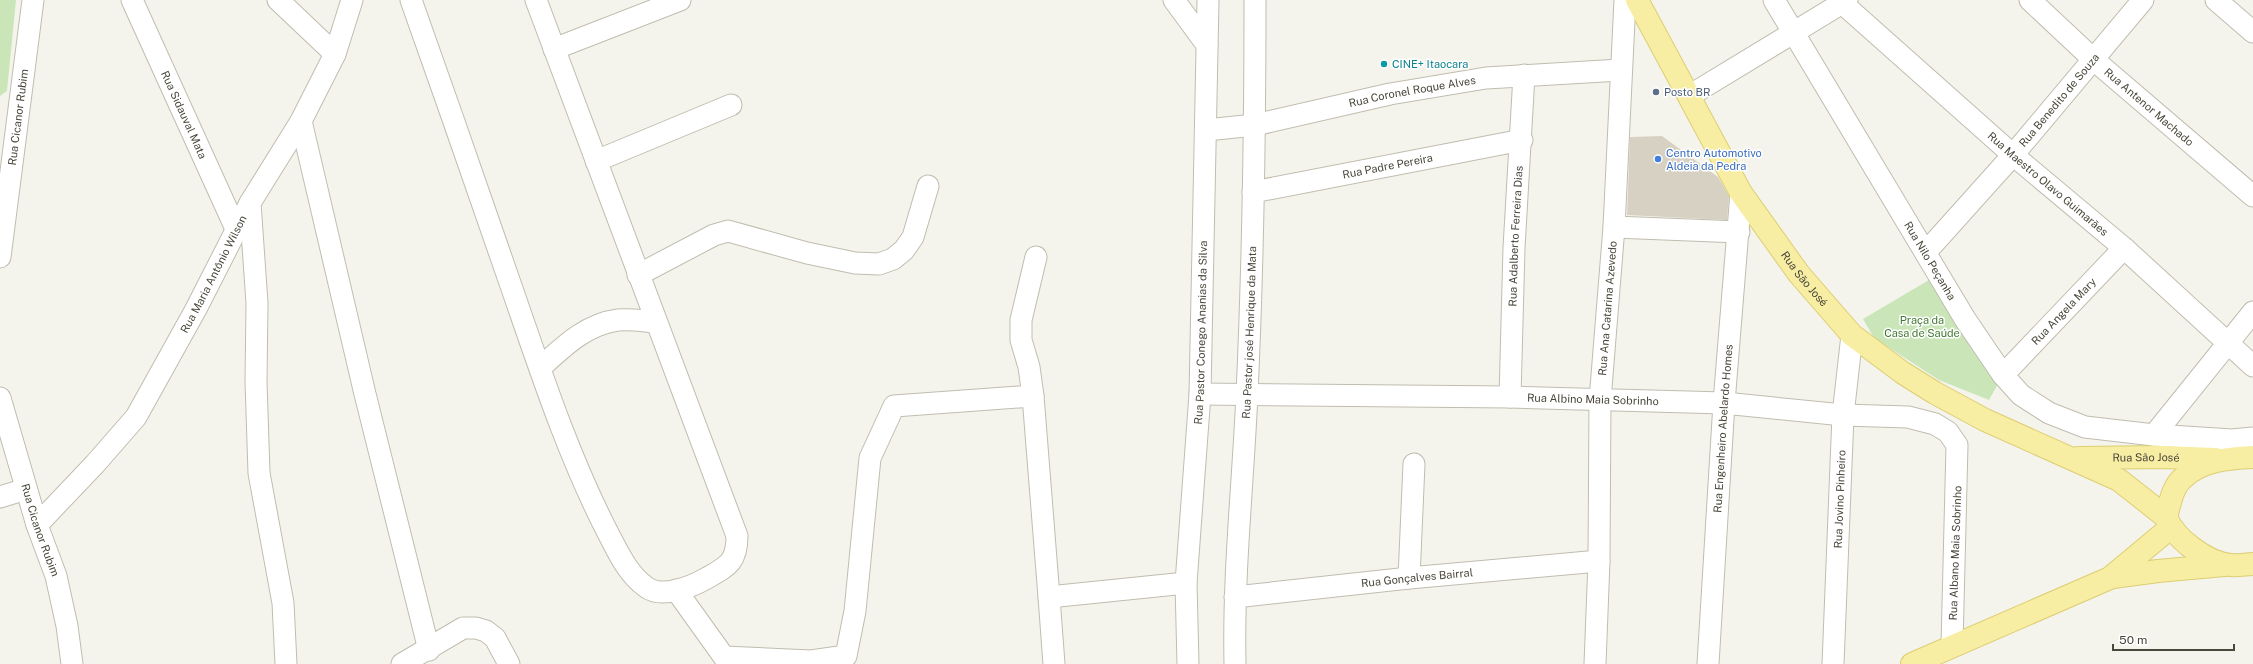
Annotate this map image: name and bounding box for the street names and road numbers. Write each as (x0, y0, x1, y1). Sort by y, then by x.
street label: Rua Benedito de Souza (2017, 51, 2102, 149)
street label: Rua Antenor Machado (2102, 66, 2196, 148)
street label: Rua Cicanor Rubim (6, 68, 30, 166)
street label: Rua Sidauval Mata (159, 69, 209, 161)
street label: Rua Coronel Roque Alves (1348, 74, 1477, 109)
street label: Rua Maestro Olavo Guimarães (1985, 129, 2111, 238)
street label: Rua Padre Pereira (1341, 151, 1434, 181)
street label: Rua Adalberto Ferreira Dias (1506, 165, 1525, 307)
street label: Rua Maria Antônio Wilson (178, 213, 249, 335)
street label: Rua Nilo Peçanha (1902, 219, 1958, 302)
street label: Rua Pastor Conego Ananias da Silva (1192, 241, 1209, 425)
street label: Rua Ana Catarina Azevedo (1596, 241, 1619, 376)
street label: Rua Pastor josé Henrique da Mata (1240, 246, 1258, 419)
street label: Rua São José (1779, 249, 1830, 309)
street label: Rua Angela Mary (2029, 275, 2098, 347)
street label: Rua Engenheiro Abelardo Homes (1711, 343, 1735, 513)
street label: Rua Albino Maia Sobrinho (1527, 391, 1659, 407)
street label: Rua Jovino Pinheiro (1832, 450, 1848, 549)
street label: Rua São José (2112, 451, 2180, 464)
street label: Rua Cicanor Rubim (19, 482, 62, 578)
street label: Rua Albano Maia Sobrinho (1947, 485, 1963, 621)
street label: Rua Gonçalves Bairral (1360, 566, 1473, 589)

